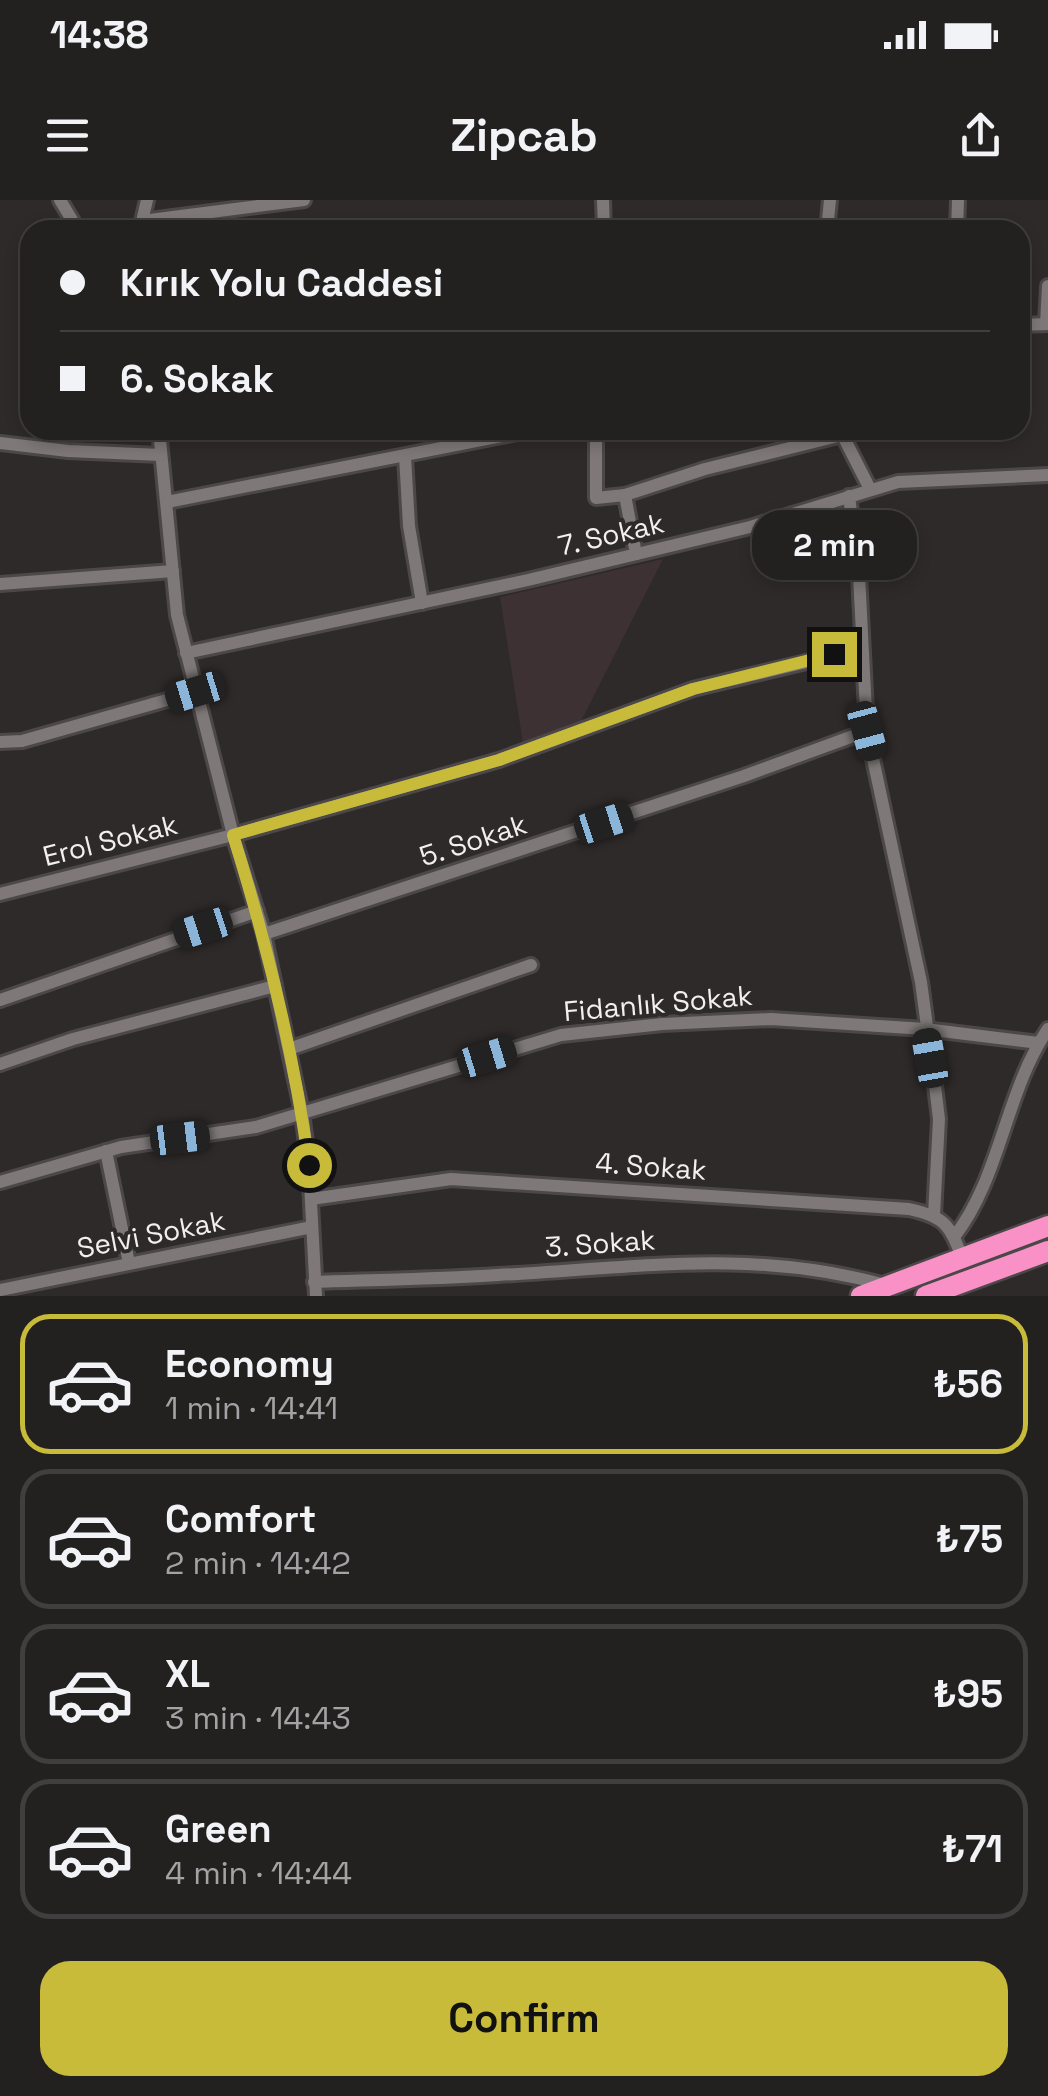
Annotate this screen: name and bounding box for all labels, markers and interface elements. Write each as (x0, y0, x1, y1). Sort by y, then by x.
text: 14:38 (50, 11, 149, 59)
text: Zipcab (450, 107, 598, 164)
icon: menu (40, 108, 95, 163)
icon: share (953, 108, 1008, 163)
text: Kırık Yolu Caddesi (120, 259, 443, 307)
text: 6. Sokak (120, 355, 274, 403)
street label: 7. Sokak (554, 504, 668, 564)
callout: 2 min (752, 509, 916, 579)
text: 2 min (793, 525, 876, 565)
route end (812, 632, 857, 677)
car (162, 669, 228, 715)
car (845, 698, 889, 764)
car (571, 799, 637, 847)
street label: Erol Sokak (39, 806, 181, 874)
street label: 5. Sokak (415, 806, 531, 874)
car (170, 904, 236, 952)
street label: Fidanlık Sokak (562, 977, 754, 1029)
car (910, 1026, 950, 1090)
car (454, 1034, 520, 1080)
car (148, 1119, 212, 1157)
route start (287, 1143, 332, 1188)
street label: 4. Sokak (594, 1144, 708, 1188)
street label: Selvi Sokak (74, 1202, 228, 1266)
street label: 3. Sokak (544, 1221, 656, 1265)
icon: car (45, 1339, 135, 1429)
text: Economy (165, 1340, 334, 1388)
text: ₺56 (933, 1360, 1003, 1408)
text: 1 min · 14:41 (165, 1388, 338, 1428)
icon: car (45, 1494, 135, 1584)
text: Comfort (165, 1495, 316, 1543)
text: ₺75 (936, 1515, 1003, 1563)
text: 2 min · 14:42 (165, 1543, 351, 1583)
icon: car (45, 1649, 135, 1739)
text: XL (165, 1650, 210, 1698)
text: ₺95 (933, 1670, 1003, 1718)
text: 3 min · 14:43 (165, 1698, 351, 1738)
icon: car (45, 1804, 135, 1894)
text: Green (165, 1805, 272, 1853)
text: ₺71 (942, 1825, 1003, 1873)
text: 4 min · 14:44 (165, 1853, 352, 1893)
button: Confirm (40, 1961, 1008, 2076)

